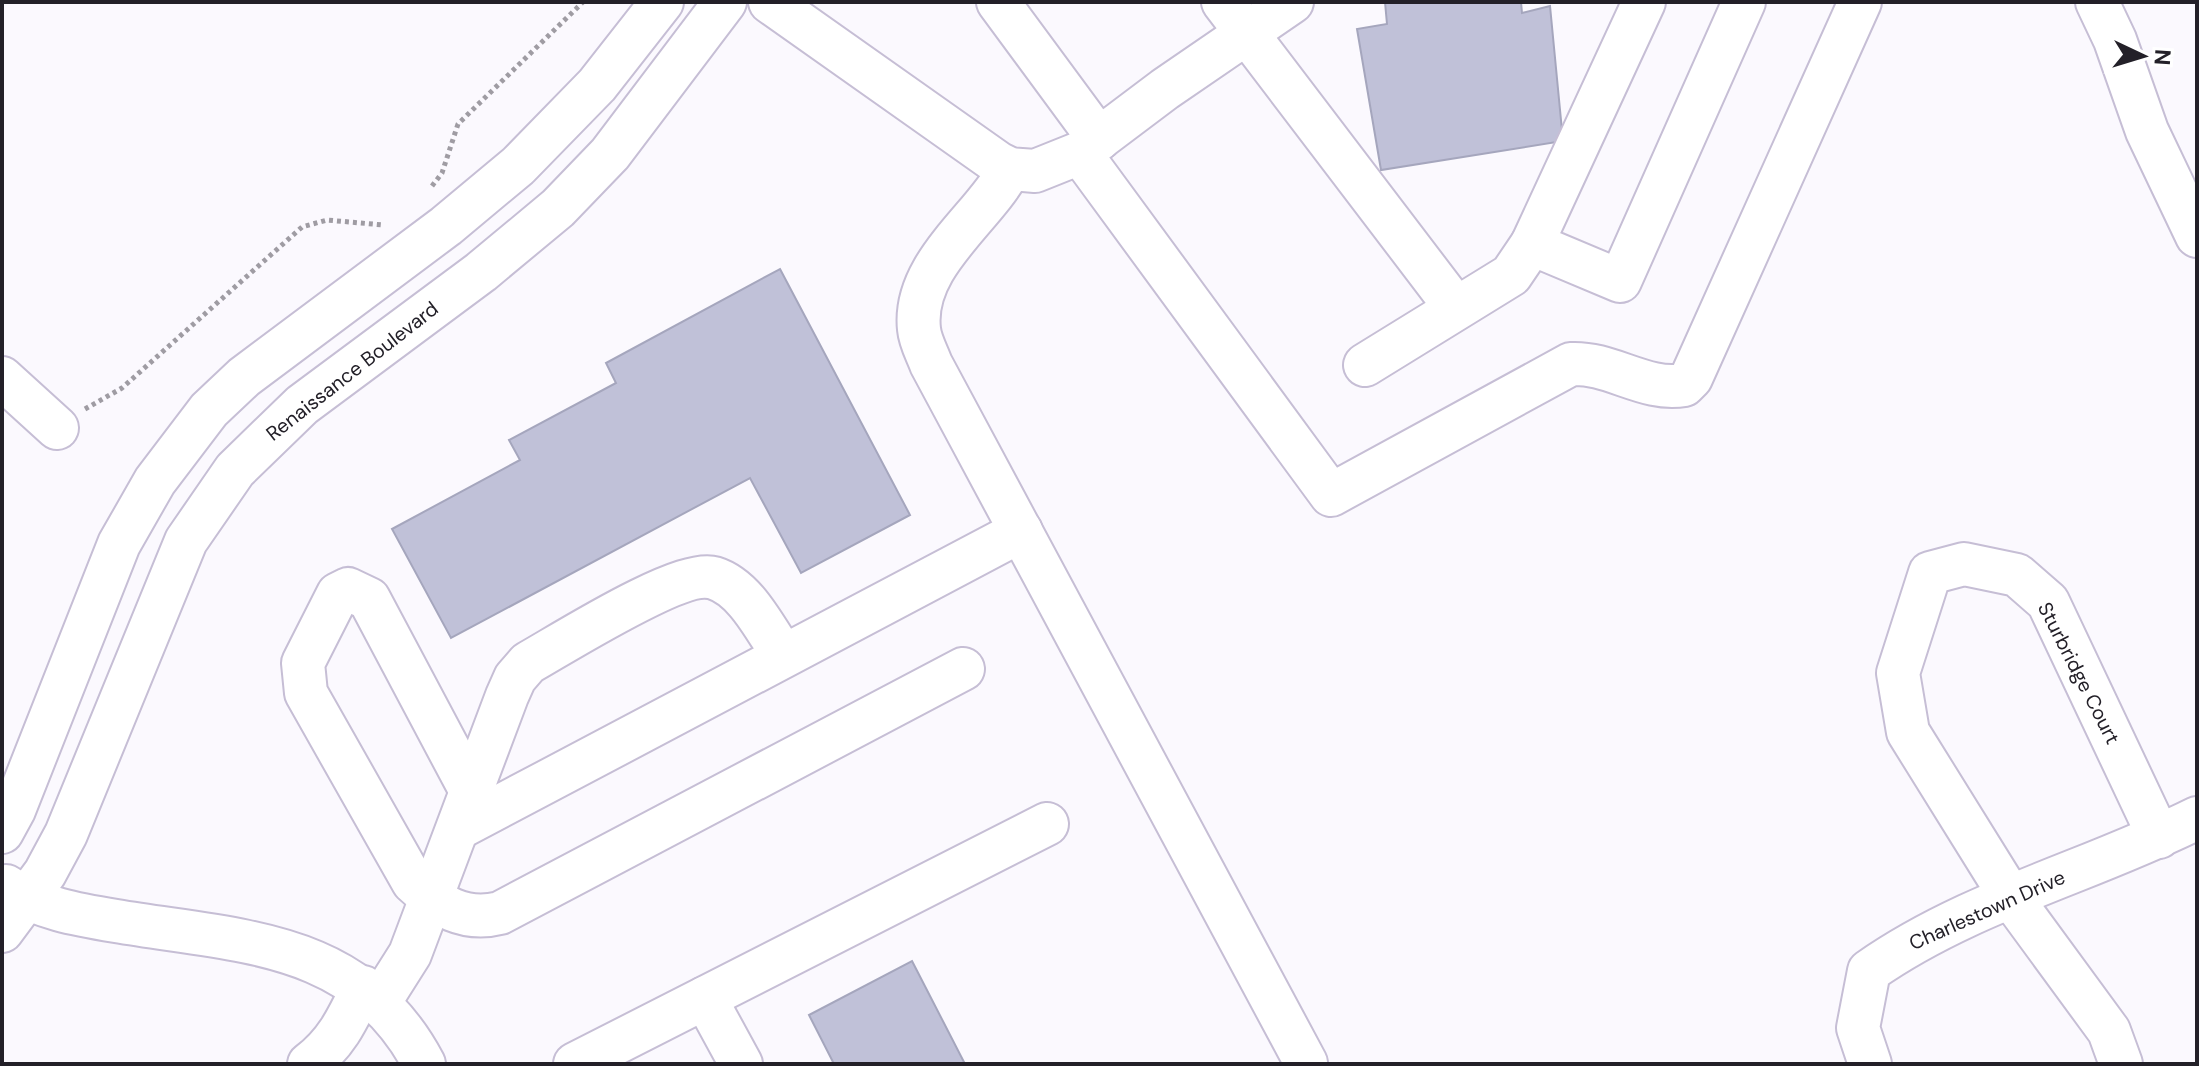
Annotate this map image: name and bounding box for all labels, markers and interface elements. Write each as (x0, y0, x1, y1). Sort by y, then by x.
north arrow (2103, 16, 2183, 96)
text: N (2147, 48, 2177, 66)
street label: Renaissance Boulevard (261, 296, 443, 446)
street label: Sturbridge Court (2032, 598, 2126, 748)
street label: Charlestown Drive (1905, 864, 2069, 956)

